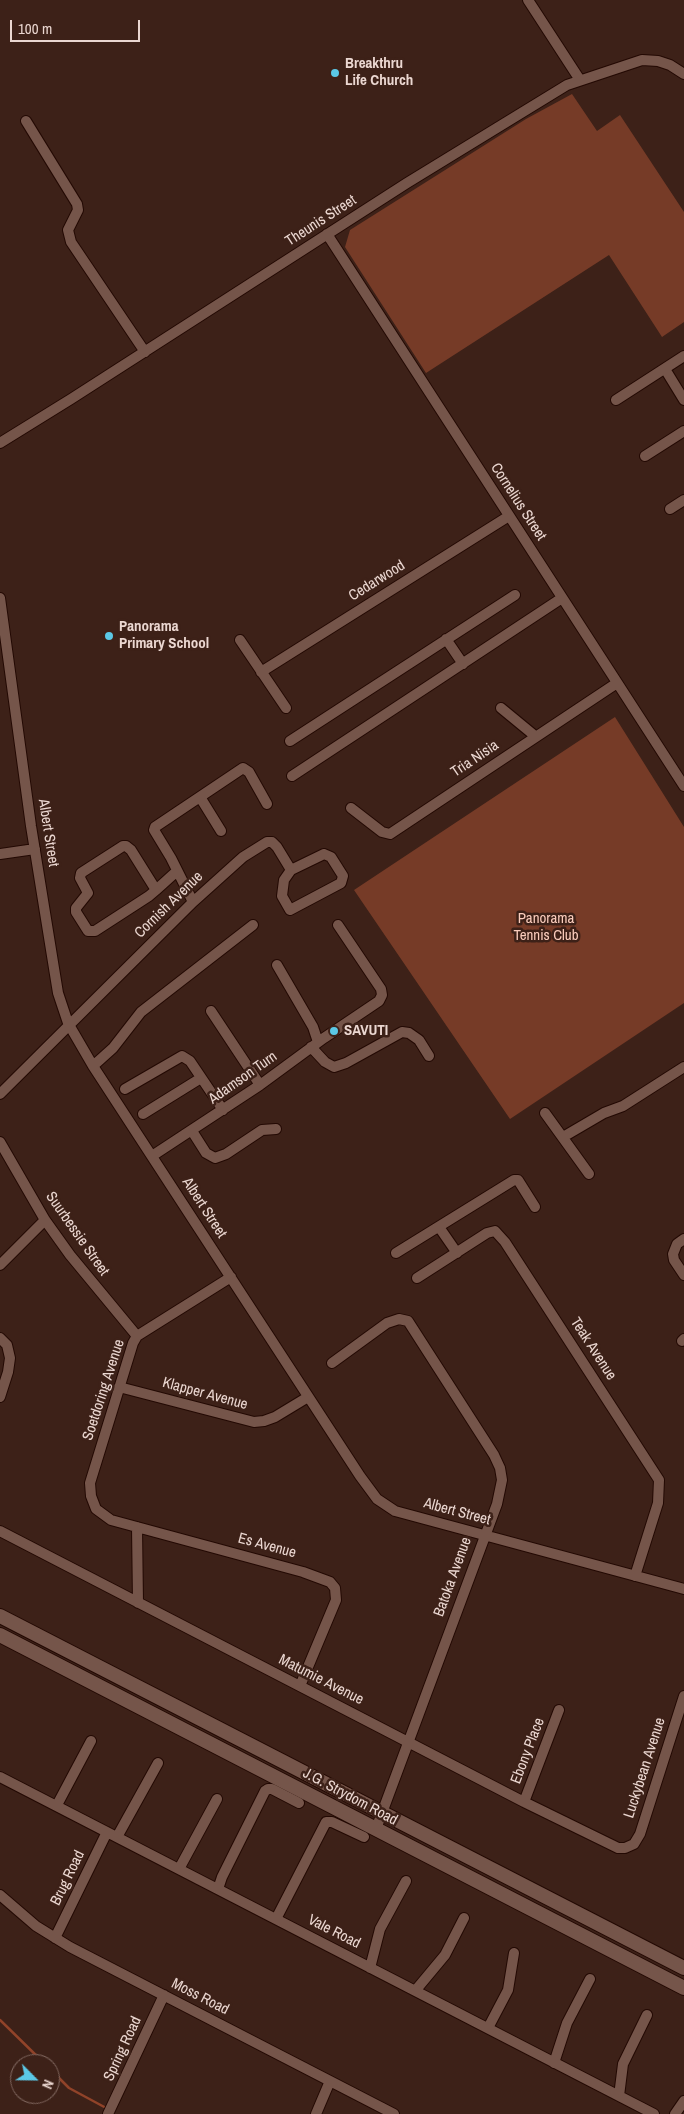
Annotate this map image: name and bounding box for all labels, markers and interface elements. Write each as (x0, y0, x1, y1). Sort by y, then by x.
scale bar (12, 10, 142, 42)
text: 100 m (18, 18, 52, 39)
place label: Breakthru Life Church (345, 55, 413, 90)
marker: Breakthru Life Church (329, 67, 341, 79)
street label: Theunis Street (282, 191, 360, 251)
street label: Cornelius Street (486, 460, 550, 544)
street label: Cedarwood (346, 557, 408, 605)
place label: Panorama Primary School (119, 618, 209, 653)
marker: Panorama Primary School (103, 630, 115, 642)
street label: Tria Nisia (448, 737, 502, 781)
street label: Albert Street (34, 798, 62, 868)
street label: Cornish Avenue (131, 868, 207, 942)
park label: Panorama Tennis Club (514, 910, 578, 945)
place label: SAVUTI (344, 1022, 388, 1040)
marker: SAVUTI (328, 1025, 340, 1037)
street label: Adamson Turn (205, 1048, 281, 1108)
street label: Albert Street (178, 1174, 230, 1242)
street label: Suurbessie Street (41, 1189, 113, 1279)
street label: Teak Avenue (566, 1314, 620, 1384)
street label: Soetdoring Avenue (79, 1337, 129, 1443)
street label: Klapper Avenue (161, 1374, 249, 1414)
street label: Albert Street (422, 1494, 492, 1530)
street label: Es Avenue (236, 1530, 298, 1562)
street label: Batoka Avenue (430, 1535, 476, 1619)
street label: Matumie Avenue (276, 1651, 366, 1709)
street label: Ebony Place (507, 1716, 549, 1786)
street label: Luckybean Avenue (620, 1716, 670, 1820)
street label: J.G. Strydom Road (300, 1765, 400, 1829)
street label: Brug Road (47, 1848, 89, 1908)
street label: Vale Road (305, 1911, 363, 1953)
street label: Moss Road (168, 1975, 232, 2019)
street label: Spring Road (100, 2014, 146, 2084)
north arrow (10, 2054, 60, 2104)
text: N (38, 2077, 58, 2092)

